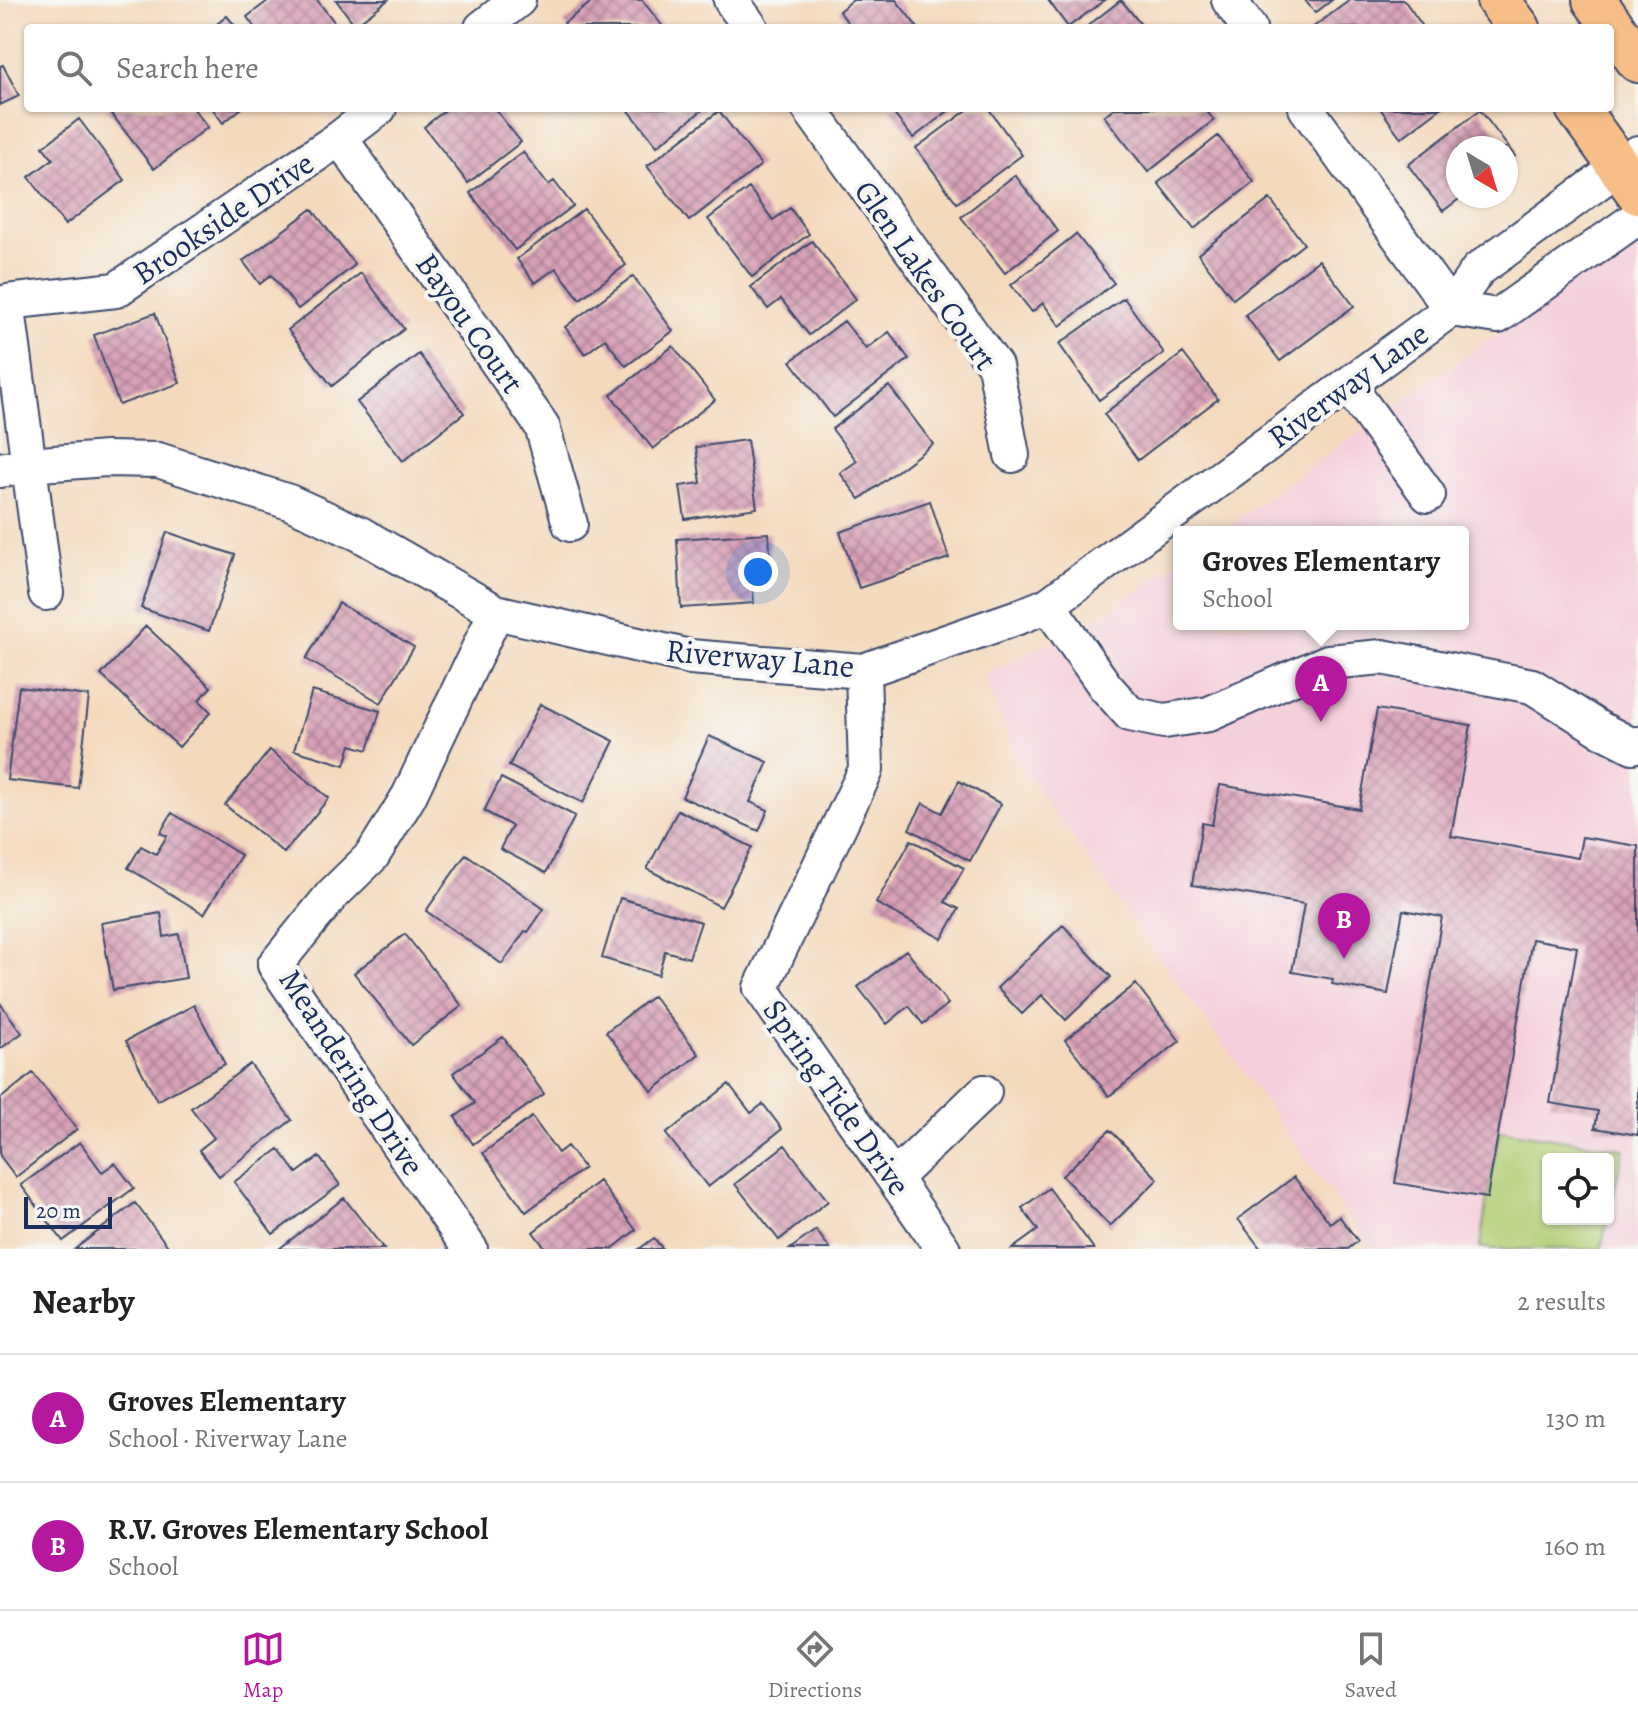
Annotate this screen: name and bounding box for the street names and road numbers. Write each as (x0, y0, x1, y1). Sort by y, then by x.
street label: Brookside Drive (124, 141, 322, 295)
street label: Glen Lakes Court (844, 171, 1008, 379)
street label: Bayou Court (405, 244, 535, 402)
street label: Riverway Lane (1259, 312, 1437, 458)
street label: Riverway Lane (664, 628, 856, 688)
street label: Meandering Drive (269, 960, 435, 1184)
street label: Spring Tide Drive (753, 990, 921, 1204)

